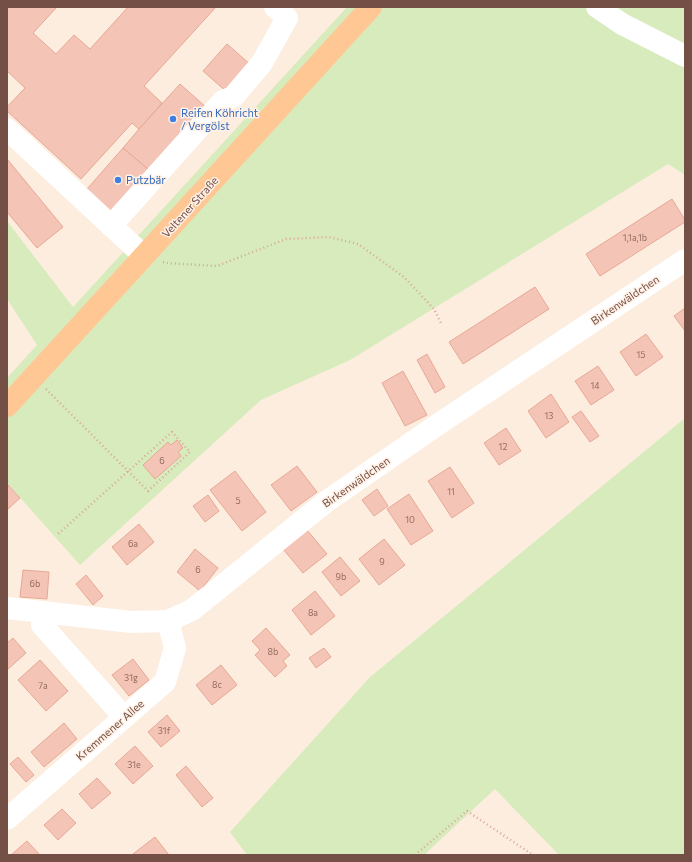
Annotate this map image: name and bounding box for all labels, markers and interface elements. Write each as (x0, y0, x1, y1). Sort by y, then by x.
place label: Reifen Köhricht / Vergölst (181, 106, 259, 132)
marker: Reifen Köhricht / Vergölst (168, 114, 178, 124)
place label: Putzbär (126, 173, 166, 186)
street label: Veltener Straße (159, 173, 221, 240)
marker: Putzbär (113, 175, 123, 185)
house number: 1,1a,1b (623, 232, 647, 243)
street label: Birkenwäldchen (588, 272, 661, 327)
house number: 15 (636, 349, 646, 360)
house number: 14 (590, 380, 600, 391)
house number: 13 (545, 410, 553, 421)
house number: 12 (499, 441, 507, 452)
street label: Birkenwäldchen (319, 453, 392, 510)
house number: 6 (159, 455, 165, 466)
house number: 11 (447, 486, 455, 497)
house number: 5 (235, 495, 241, 506)
house number: 10 (405, 514, 415, 525)
house number: 6a (128, 538, 138, 549)
house number: 9 (379, 556, 385, 567)
house number: 6 (195, 564, 201, 575)
house number: 9b (336, 571, 346, 582)
house number: 6b (30, 578, 40, 589)
house number: 8a (308, 607, 318, 618)
house number: 8b (268, 646, 278, 657)
house number: 31g (124, 672, 138, 683)
house number: 8c (212, 679, 223, 690)
house number: 7a (38, 680, 48, 691)
street label: Kremmener Allee (73, 696, 146, 763)
house number: 31f (158, 725, 171, 736)
house number: 31e (127, 759, 141, 770)

